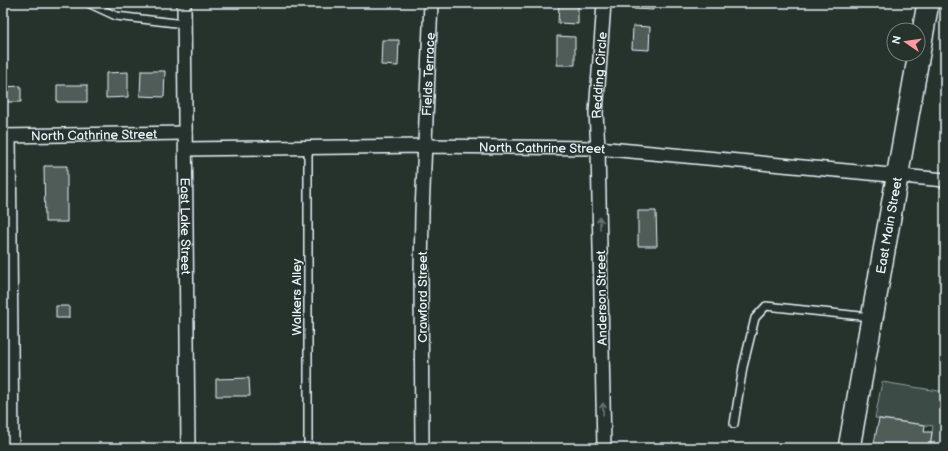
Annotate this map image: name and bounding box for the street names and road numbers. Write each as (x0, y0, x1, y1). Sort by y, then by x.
street label: Redding Circle (589, 31, 611, 119)
street label: Fields Terrace (419, 32, 439, 116)
street label: North Cathrine Street (31, 126, 157, 145)
street label: North Cathrine Street (479, 140, 606, 158)
street label: East Main Street (873, 176, 906, 275)
street label: East Lake Street (177, 177, 193, 275)
street label: Anderson Street (593, 250, 611, 346)
street label: Crawford Street (415, 251, 431, 343)
street label: Walkers Alley (289, 258, 305, 335)

